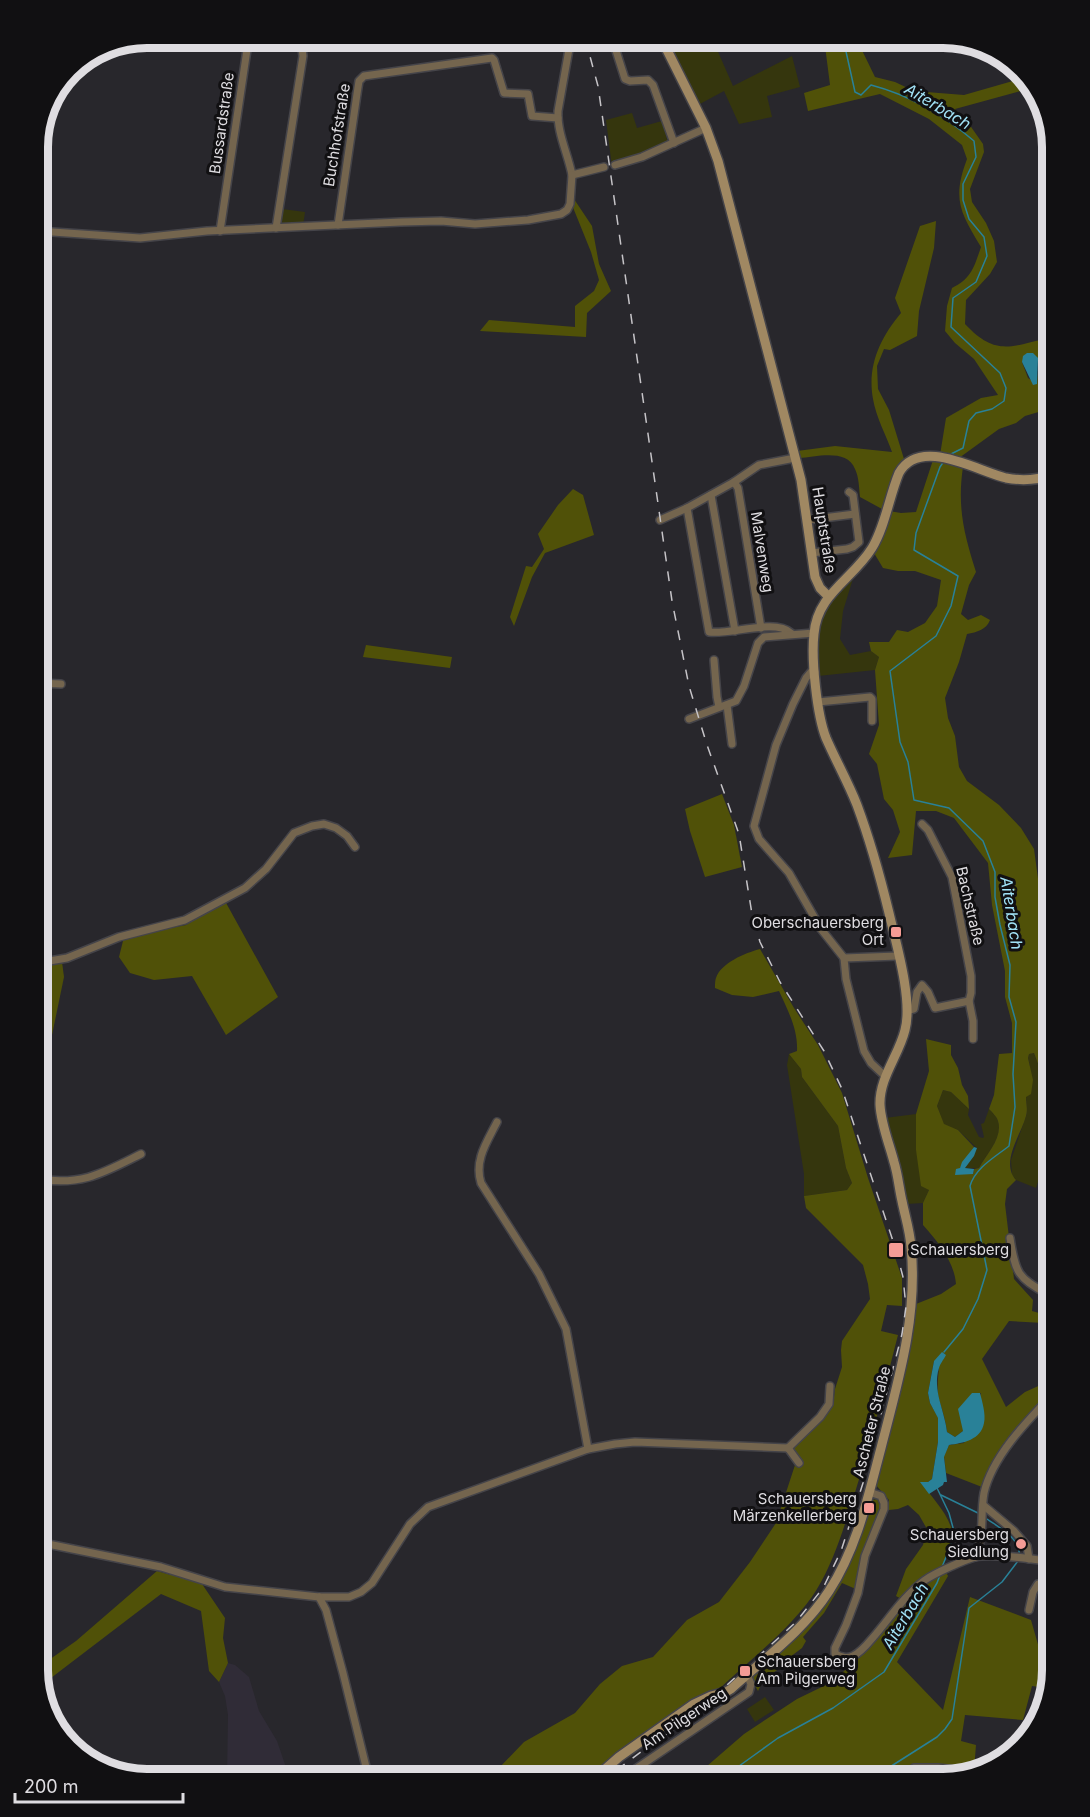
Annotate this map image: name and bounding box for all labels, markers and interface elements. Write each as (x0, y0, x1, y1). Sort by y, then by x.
street label: Bussardstraße (205, 71, 238, 175)
water label: Aiterbach (900, 78, 975, 134)
street label: Buchhofstraße (319, 82, 354, 188)
street label: Hauptstraße (808, 485, 841, 575)
street label: Malvenweg (747, 510, 778, 594)
street label: Bachstraße (952, 865, 989, 947)
water label: Aiterbach (996, 874, 1028, 951)
place label: Oberschauersberg Ort (751, 913, 884, 949)
marker: Oberschauersberg Ort (889, 925, 903, 939)
place label: Schauersberg (910, 1240, 1009, 1259)
marker: Schauersberg (887, 1241, 905, 1259)
street label: Ascheter Straße (848, 1364, 895, 1480)
place label: Schauersberg Märzenkellerberg (733, 1489, 857, 1525)
marker: Schauersberg Märzenkellerberg (862, 1501, 876, 1515)
place label: Schauersberg Siedlung (910, 1525, 1009, 1561)
marker: Schauersberg Siedlung (1014, 1537, 1028, 1551)
water label: Aiterbach (877, 1579, 933, 1654)
place label: Schauersberg Am Pilgerweg (757, 1652, 856, 1688)
marker: Schauersberg Am Pilgerweg (738, 1664, 752, 1678)
street label: Am Pilgerweg (638, 1683, 730, 1754)
scale bar (15, 1766, 183, 1804)
text: 200 m (24, 1776, 79, 1797)

